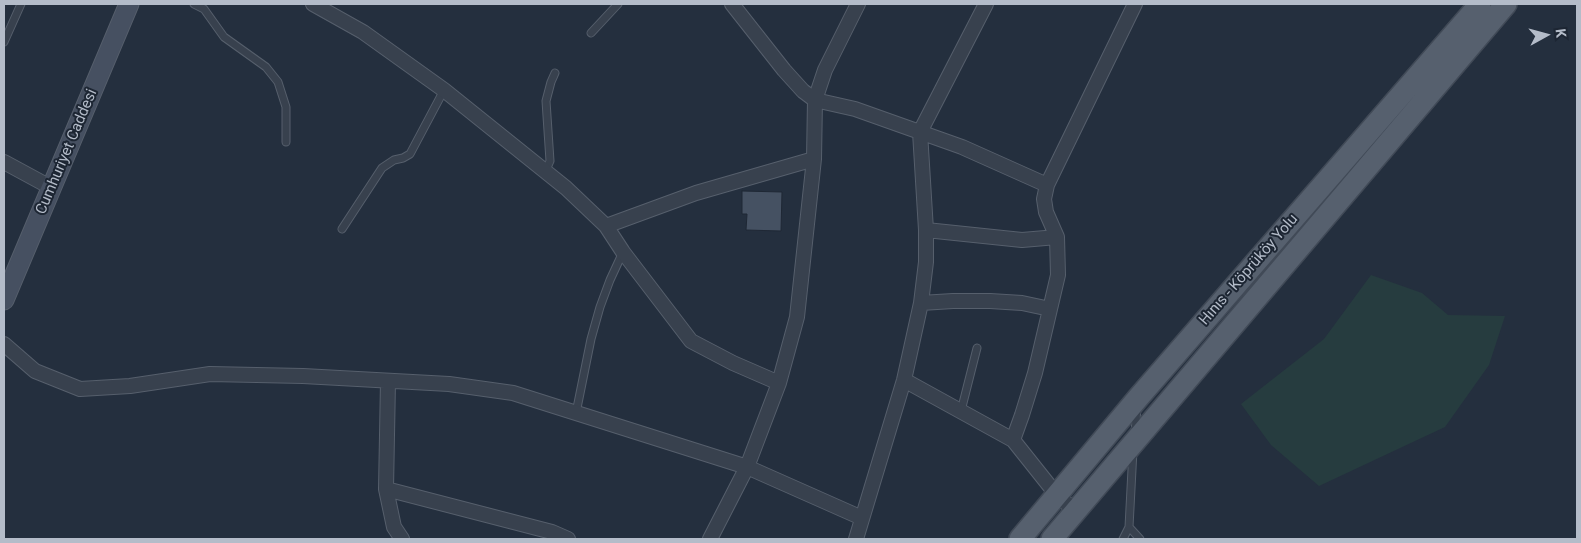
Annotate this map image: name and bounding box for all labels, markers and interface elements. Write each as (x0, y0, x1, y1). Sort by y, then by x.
north arrow (1521, 10, 1571, 60)
text: K (1552, 28, 1569, 39)
street label: Cumhuriyet Caddesi (32, 87, 102, 217)
street label: Hınıs - Köprüköy Yolu (1196, 211, 1302, 329)

